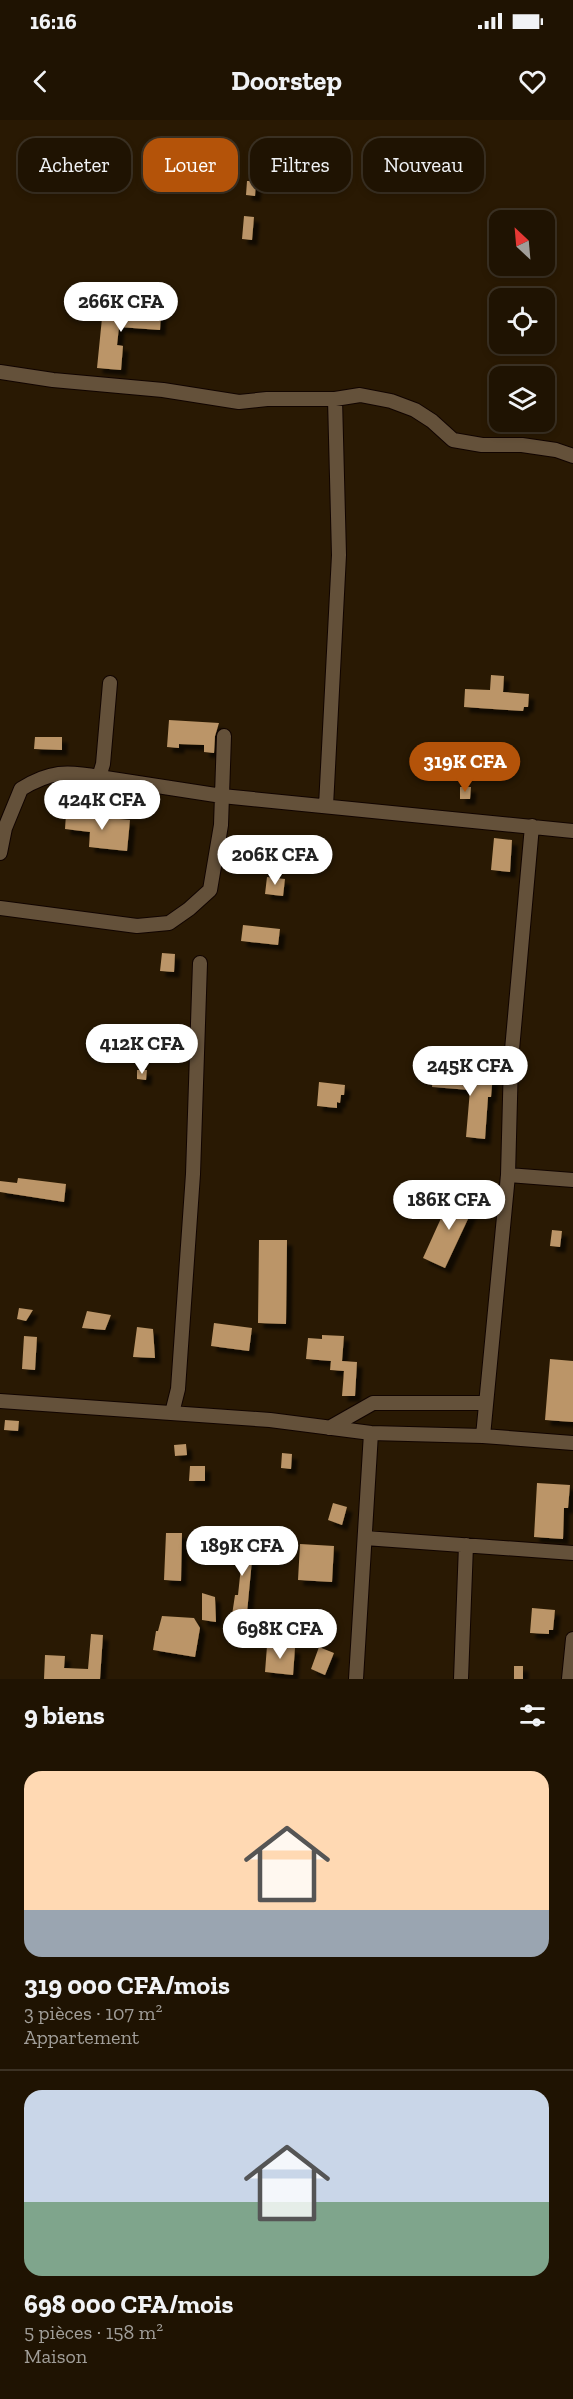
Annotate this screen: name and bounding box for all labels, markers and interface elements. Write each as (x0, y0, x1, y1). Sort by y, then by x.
text: 16:16 (30, 8, 77, 35)
icon: back (24, 65, 57, 98)
text: Doorstep (231, 65, 342, 97)
icon: heart (516, 65, 549, 98)
chip: Acheter (18, 138, 131, 192)
chip: Louer (143, 138, 238, 192)
chip: Filtres (250, 138, 351, 192)
chip: Nouveau (363, 138, 484, 192)
north arrow (489, 210, 555, 276)
map controls (489, 210, 555, 432)
pin: 266K CFA (59, 282, 183, 333)
button: locate (489, 288, 555, 354)
text: 266K CFA (78, 289, 164, 313)
button: layers (489, 366, 555, 432)
pin: 319K CFA (403, 742, 527, 793)
text: 319K CFA (423, 749, 507, 773)
pin: 424K CFA (40, 780, 164, 831)
text: 424K CFA (58, 787, 146, 811)
pin: 206K CFA (213, 835, 337, 886)
text: 206K CFA (231, 842, 319, 866)
pin: 412K CFA (80, 1024, 204, 1075)
text: 412K CFA (100, 1031, 184, 1055)
pin: 245K CFA (408, 1046, 532, 1097)
text: 245K CFA (427, 1053, 513, 1077)
pin: 186K CFA (387, 1180, 511, 1231)
text: 186K CFA (407, 1187, 491, 1211)
pin: 189K CFA (180, 1526, 304, 1577)
text: 189K CFA (200, 1533, 284, 1557)
pin: 698K CFA (218, 1609, 342, 1660)
text: 698K CFA (237, 1616, 323, 1640)
text: 9 biens (24, 1699, 105, 1731)
icon: filters (516, 1699, 549, 1732)
icon: home (233, 1810, 341, 1918)
text: 319 000 CFA/mois (24, 1969, 230, 2001)
text: 3 pièces · 107 m² (24, 2001, 163, 2025)
text: Appartement (24, 2025, 139, 2049)
icon: home (233, 2129, 341, 2237)
text: 698 000 CFA/mois (24, 2288, 234, 2320)
text: 5 pièces · 158 m² (24, 2320, 163, 2344)
text: Maison (24, 2344, 87, 2368)

